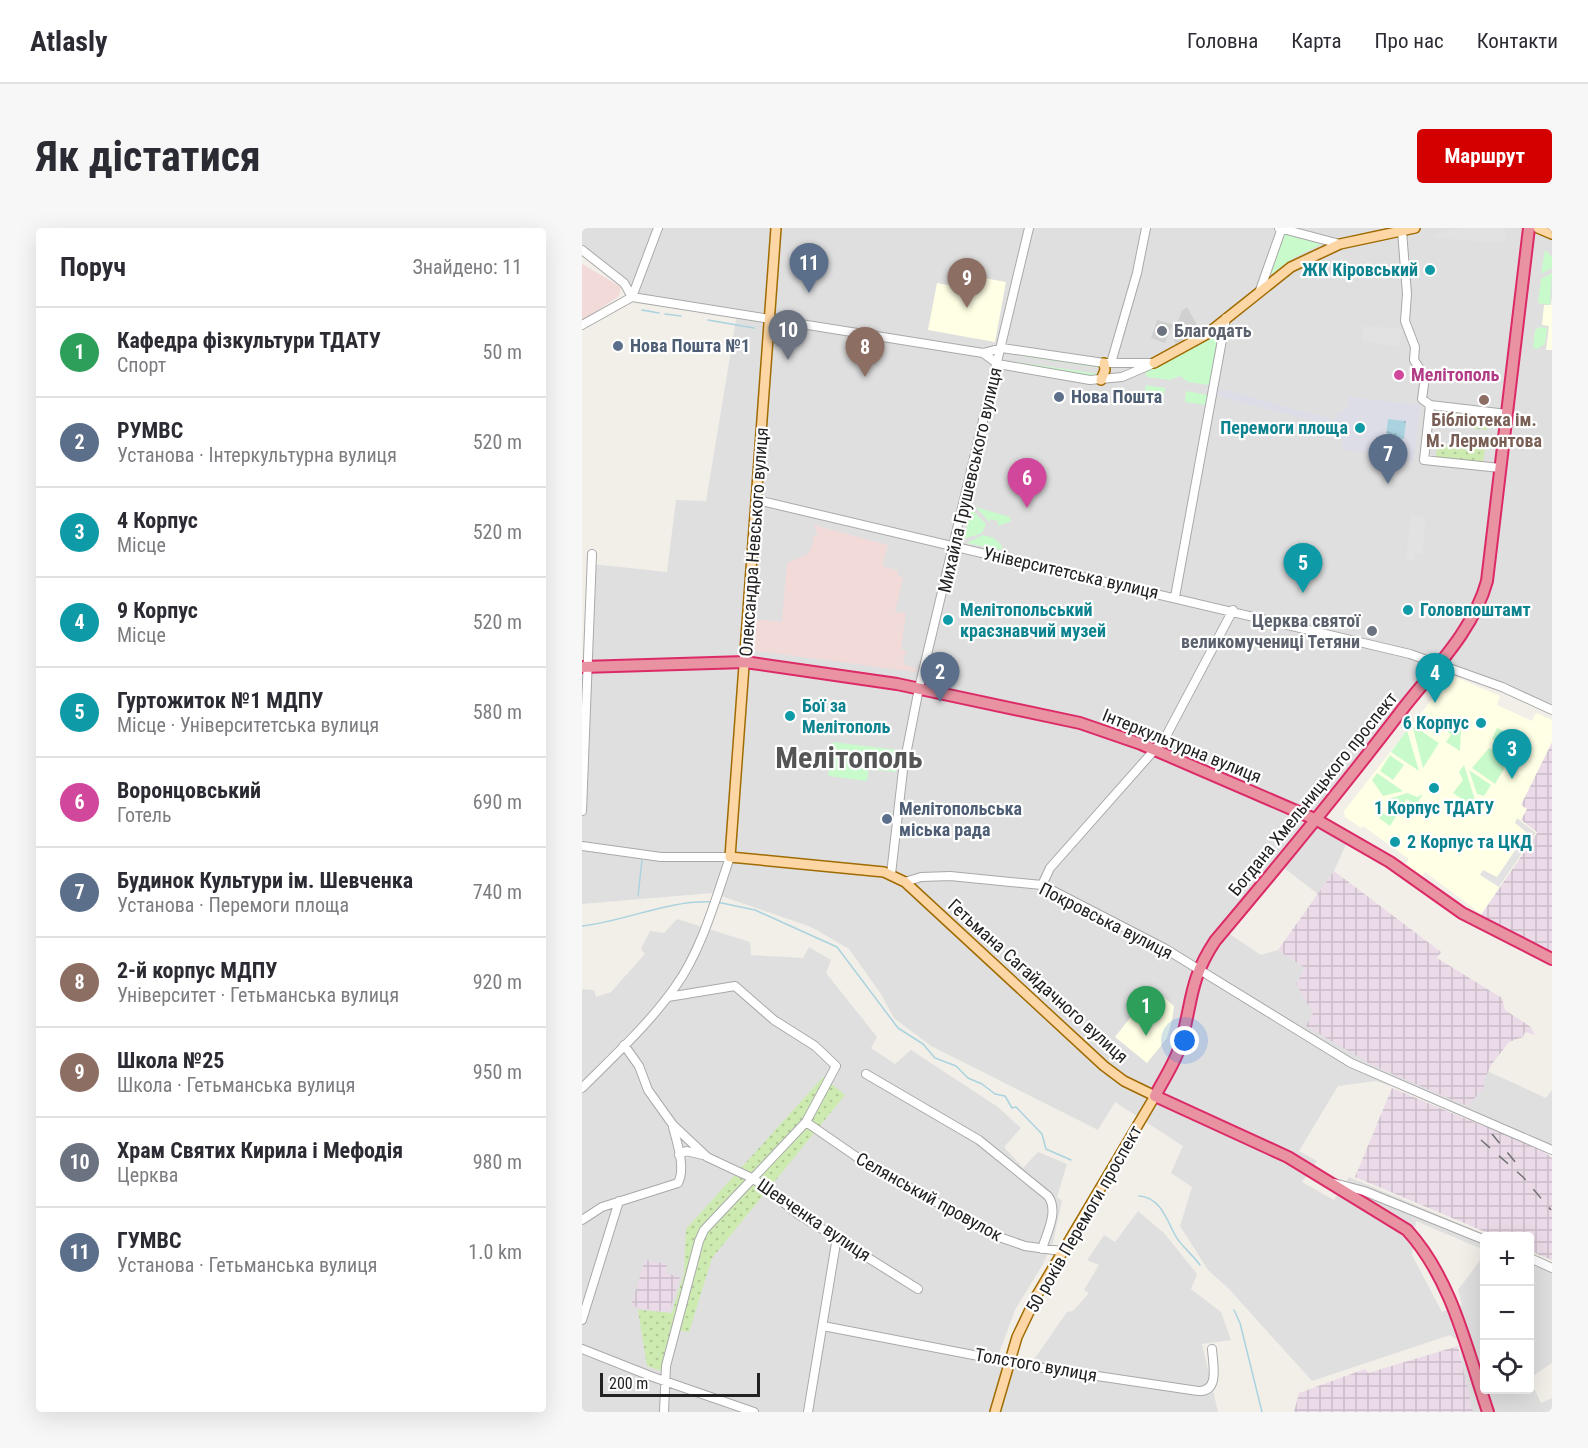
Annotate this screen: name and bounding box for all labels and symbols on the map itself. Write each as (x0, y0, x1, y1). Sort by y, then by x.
pin: 11 (790, 244, 828, 293)
pin: 9 (948, 259, 986, 308)
place label: ЖК Кіровський (1302, 259, 1418, 280)
marker: ЖК Кіровський (1423, 263, 1437, 277)
pin: 10 (768, 310, 808, 360)
place label: Благодать (1174, 320, 1252, 341)
marker: Благодать (1155, 324, 1169, 338)
pin: 8 (846, 328, 884, 377)
place label: Нова Пошта №1 (630, 335, 750, 356)
marker: Нова Пошта №1 (611, 339, 625, 353)
place label: Мелітополь (1411, 364, 1499, 385)
street label: Михайла Грушевського вулиця (933, 365, 1006, 595)
marker: Мелітополь (1392, 368, 1406, 382)
place label: Нова Пошта (1071, 386, 1162, 407)
marker: Нова Пошта (1052, 390, 1066, 404)
marker: Бібліотека ім. М. Лермонтова (1477, 393, 1491, 407)
place label: Бібліотека ім. М. Лермонтова (1426, 409, 1542, 451)
place label: Перемоги площа (1220, 417, 1348, 438)
marker: Перемоги площа (1353, 421, 1367, 435)
street label: Олександра Невського вулиця (735, 427, 772, 657)
pin: 7 (1368, 434, 1408, 484)
pin: 6 (1008, 458, 1046, 508)
street label: Університетська вулиця (981, 542, 1161, 603)
pin: 5 (1284, 544, 1322, 593)
place label: Мелітопольський краєзнавчий музей (960, 599, 1106, 641)
place label: Головпоштамт (1420, 599, 1531, 620)
marker: Головпоштамт (1401, 603, 1415, 617)
place label: Церква святої великомучениці Тетяни (1181, 610, 1361, 652)
marker: Мелітопольський краєзнавчий музей (941, 613, 955, 627)
marker: Церква святої великомучениці Тетяни (1365, 624, 1379, 638)
pin: 2 (920, 652, 960, 702)
pin: 4 (1416, 654, 1454, 703)
street label: Богдана Хмельницького проспект (1224, 687, 1402, 900)
place label: Бої за Мелітополь (802, 695, 890, 737)
street label: Інтеркультурна вулиця (1100, 704, 1265, 787)
marker: Бої за Мелітополь (783, 709, 797, 723)
place label: 6 Корпус (1403, 712, 1469, 733)
marker: 6 Корпус (1474, 716, 1488, 730)
pin: 3 (1492, 730, 1532, 779)
district label: Мелітополь (775, 740, 923, 775)
marker: 1 Корпус ТДАТУ (1427, 781, 1441, 795)
place label: 1 Корпус ТДАТУ (1374, 797, 1494, 818)
place label: Мелітопольська міська рада (899, 798, 1022, 840)
marker: Мелітопольська міська рада (880, 812, 894, 826)
place label: 2 Корпус та ЦКД (1407, 831, 1532, 852)
marker: 2 Корпус та ЦКД (1388, 835, 1402, 849)
street label: Покровська вулиця (1036, 878, 1176, 963)
street label: Гетьмана Сагайдачного вулиця (944, 894, 1133, 1067)
pin: 1 (1126, 986, 1166, 1036)
your location (1170, 1026, 1199, 1055)
street label: 50 років Перемоги проспект (1021, 1121, 1146, 1316)
street label: Селянський провулок (853, 1148, 1006, 1246)
street label: Шевченка вулиця (753, 1174, 875, 1265)
street label: Толстого вулиця (973, 1343, 1099, 1386)
scale bar (600, 1370, 760, 1398)

